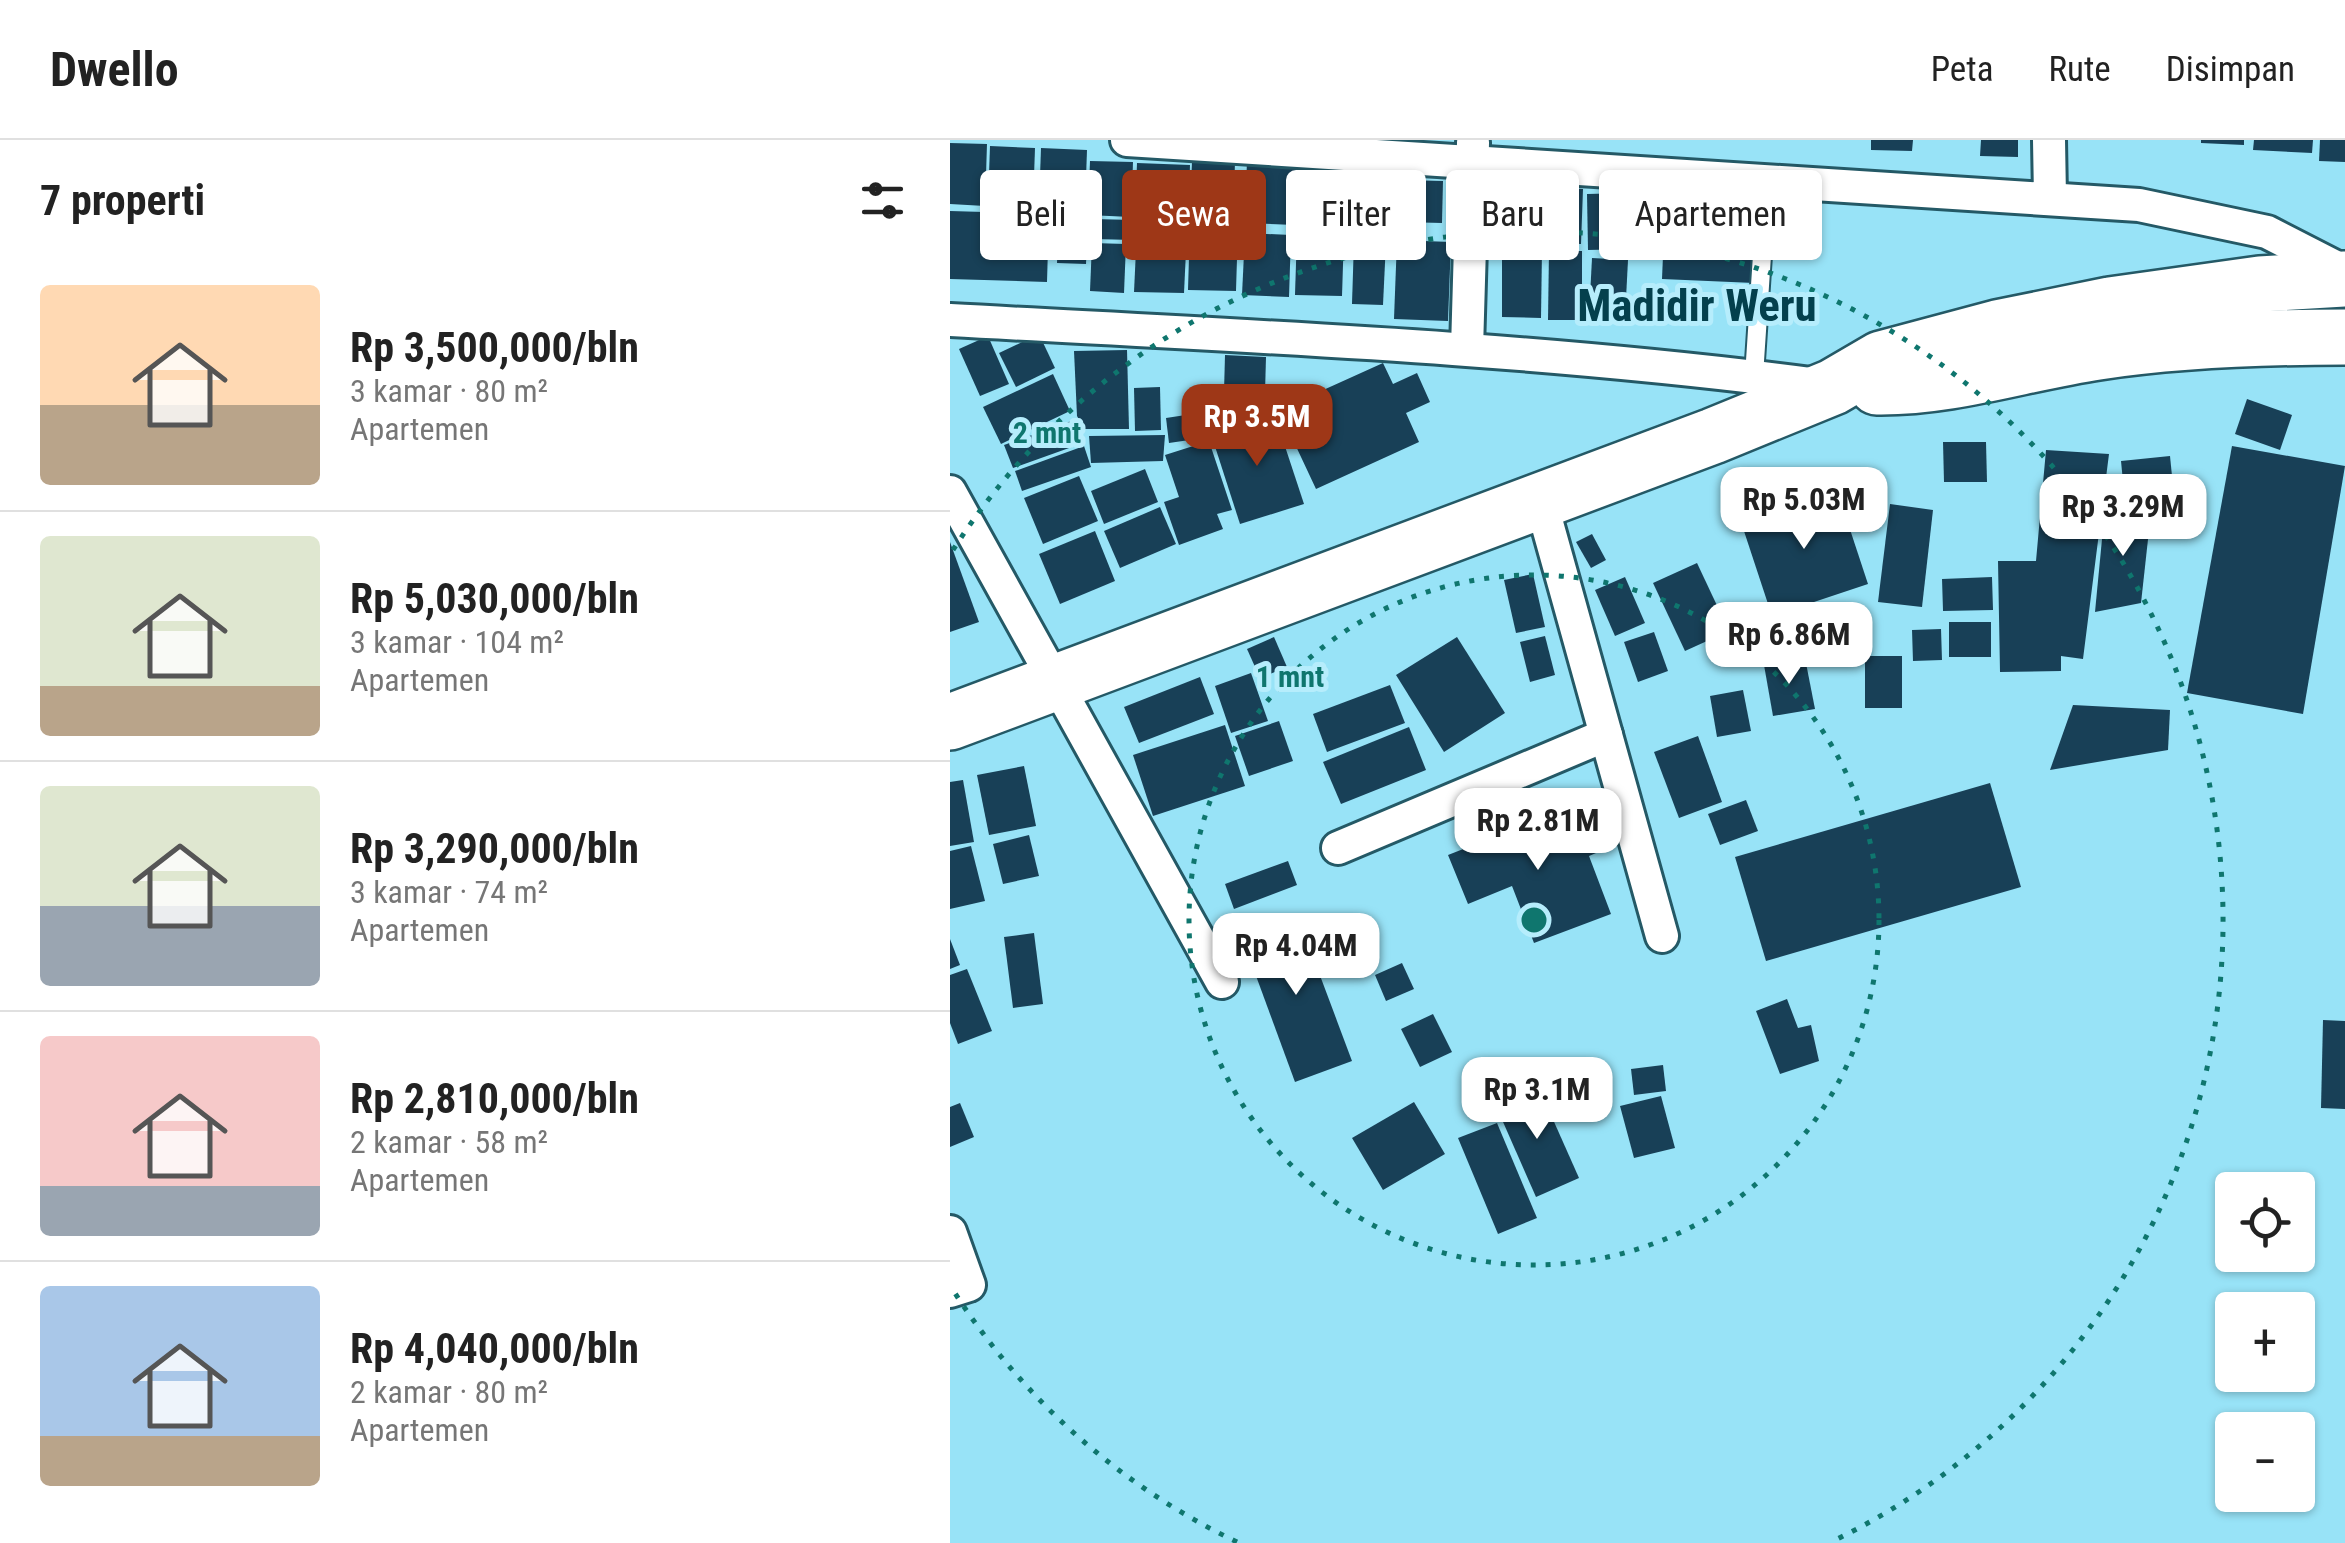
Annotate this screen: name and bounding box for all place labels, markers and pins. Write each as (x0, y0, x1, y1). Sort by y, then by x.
pin: Rp 3.5M (1165, 384, 1349, 469)
pin: Rp 5.03M (1701, 467, 1907, 552)
pin: Rp 3.29M (2020, 474, 2226, 559)
pin: Rp 6.86M (1686, 602, 1892, 687)
pin: Rp 2.81M (1435, 788, 1641, 873)
centre of rings (1516, 902, 1552, 938)
pin: Rp 4.04M (1193, 913, 1399, 998)
pin: Rp 3.1M (1445, 1057, 1629, 1142)

